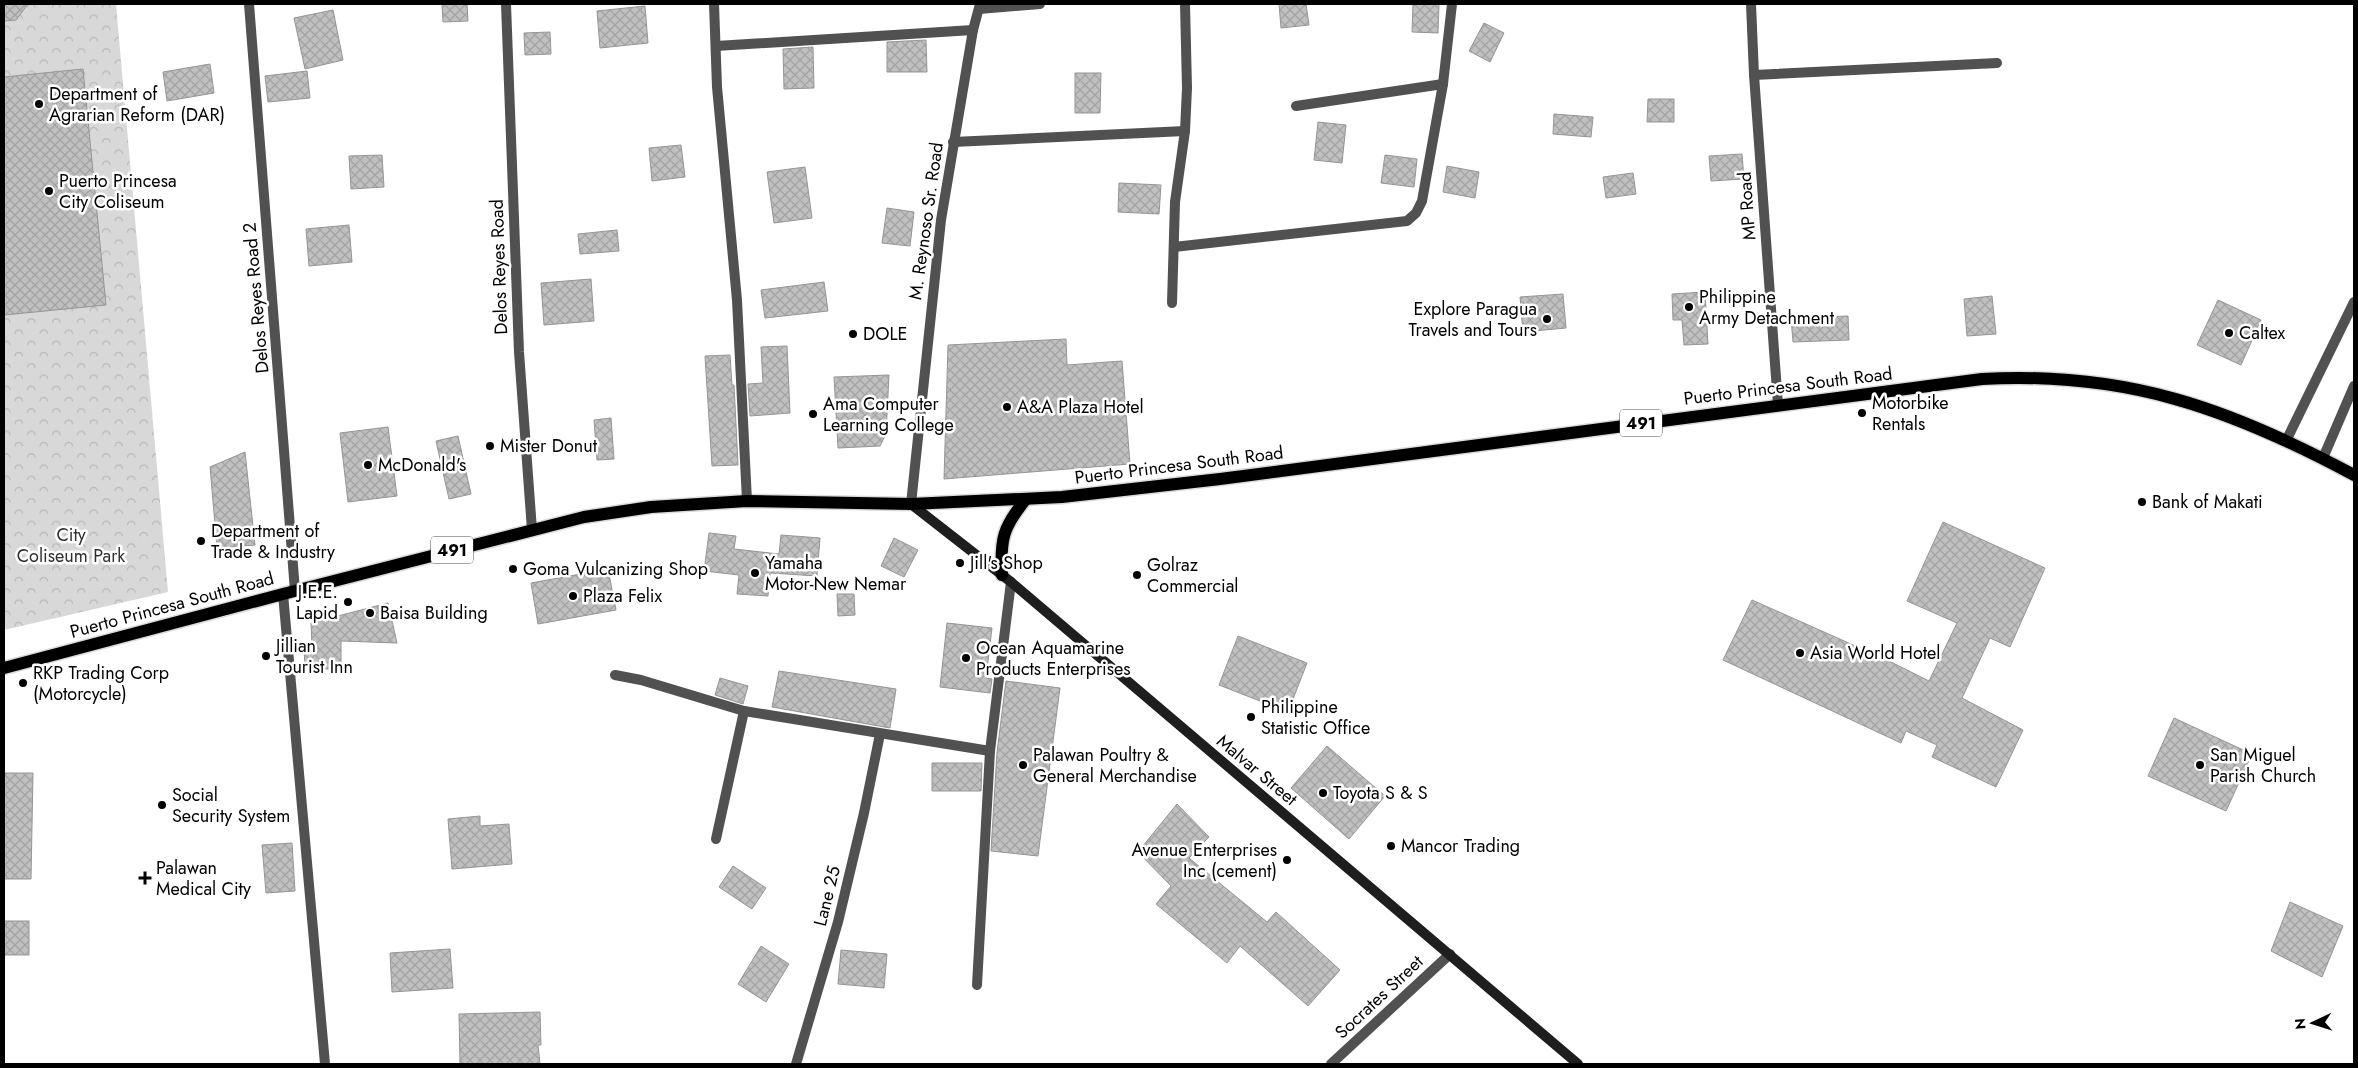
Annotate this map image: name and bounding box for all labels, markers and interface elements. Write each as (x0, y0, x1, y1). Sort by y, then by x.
place label: Department of Agrarian Reform (DAR) (49, 81, 225, 128)
marker: Department of Agrarian Reform (DAR) (33, 98, 45, 110)
street label: M. Reynoso Sr. Road (902, 141, 950, 301)
place label: Puerto Princesa City Coliseum (59, 168, 177, 215)
street label: MP Road (1732, 171, 1762, 241)
marker: Puerto Princesa City Coliseum (43, 185, 55, 197)
street label: Delos Reyes Road (484, 199, 514, 335)
street label: Delos Reyes Road 2 (236, 222, 276, 374)
place label: Philippine Army Detachment (1699, 284, 1835, 331)
place label: Explore Paragua Travels and Tours (1409, 296, 1537, 343)
marker: Philippine Army Detachment (1683, 301, 1695, 313)
marker: Explore Paragua Travels and Tours (1541, 313, 1553, 325)
place label: Caltex (2239, 320, 2285, 346)
place label: DOLE (863, 321, 907, 347)
marker: Caltex (2223, 327, 2235, 339)
marker: DOLE (847, 328, 859, 340)
street label: Puerto Princesa South Road (1682, 360, 1894, 412)
place label: Motorbike Rentals (1872, 390, 1949, 437)
place label: Ama Computer Learning College (823, 391, 954, 438)
place label: A&A Plaza Hotel (1017, 394, 1144, 420)
marker: A&A Plaza Hotel (1001, 401, 1013, 413)
marker: Motorbike Rentals (1856, 407, 1868, 419)
marker: Ama Computer Learning College (807, 408, 819, 420)
road number: 491 (1620, 409, 1662, 436)
place label: Mister Donut (500, 433, 598, 459)
street label: Puerto Princesa South Road (1073, 439, 1285, 491)
marker: Mister Donut (484, 440, 496, 452)
place label: McDonald's (378, 452, 466, 478)
marker: McDonald's (362, 459, 374, 471)
place label: Bank of Makati (2152, 489, 2263, 515)
marker: Bank of Makati (2136, 496, 2148, 508)
place label: Department of Trade & Industry (211, 518, 335, 565)
park label: City Coliseum Park (17, 522, 125, 569)
marker: Department of Trade & Industry (195, 535, 207, 547)
road number: 491 (431, 536, 473, 564)
place label: Yamaha Motor-New Nemar (765, 550, 907, 597)
place label: Jill's Shop (968, 550, 1043, 576)
place label: Golraz Commercial (1147, 552, 1239, 599)
place label: Goma Vulcanizing Shop (523, 556, 708, 582)
marker: Jill's Shop (954, 557, 966, 569)
marker: Goma Vulcanizing Shop (507, 563, 519, 575)
street label: Puerto Princesa South Road (67, 565, 277, 645)
marker: Yamaha Motor-New Nemar (749, 567, 761, 579)
marker: Golraz Commercial (1131, 569, 1143, 581)
place label: J.E.E. Lapid (296, 579, 338, 626)
place label: Plaza Felix (583, 583, 663, 609)
marker: Plaza Felix (567, 590, 579, 602)
marker: J.E.E. Lapid (342, 596, 354, 608)
place label: Baisa Building (380, 600, 488, 626)
marker: Baisa Building (364, 607, 376, 619)
place label: Jillian Tourist Inn (274, 633, 353, 680)
place label: Ocean Aquamarine Products Enterprises (976, 635, 1131, 682)
place label: Asia World Hotel (1810, 640, 1940, 666)
marker: Asia World Hotel (1794, 647, 1806, 659)
marker: Jillian Tourist Inn (260, 650, 272, 662)
marker: Ocean Aquamarine Products Enterprises (960, 652, 972, 664)
place label: RKP Trading Corp (Motorcycle) (33, 660, 169, 707)
marker: RKP Trading Corp (Motorcycle) (17, 677, 29, 689)
place label: Philippine Statistic Office (1261, 694, 1370, 741)
marker: Philippine Statistic Office (1245, 711, 1257, 723)
street label: Malvar Street (1211, 728, 1304, 812)
place label: Palawan Poultry & General Merchandise (1033, 742, 1197, 789)
place label: San Miguel Parish Church (2210, 742, 2316, 789)
marker: Palawan Poultry & General Merchandise (1017, 759, 1029, 771)
marker: San Miguel Parish Church (2194, 759, 2206, 771)
place label: Toyota S & S (1333, 780, 1428, 806)
place label: Social Security System (172, 782, 290, 829)
marker: Toyota S & S (1317, 787, 1329, 799)
marker: Social Security System (156, 799, 168, 811)
place label: Mancor Trading (1401, 833, 1520, 859)
place label: Avenue Enterprises Inc (cement) (1132, 837, 1277, 884)
marker: Mancor Trading (1385, 840, 1397, 852)
marker: Avenue Enterprises Inc (cement) (1281, 854, 1293, 866)
place label: Palawan Medical City (156, 855, 251, 902)
street label: Lane 25 (807, 863, 847, 929)
marker: Palawan Medical City (138, 871, 152, 885)
street label: Socrates Street (1329, 949, 1429, 1045)
north arrow (2288, 998, 2338, 1048)
text: N (2290, 1018, 2310, 1030)

